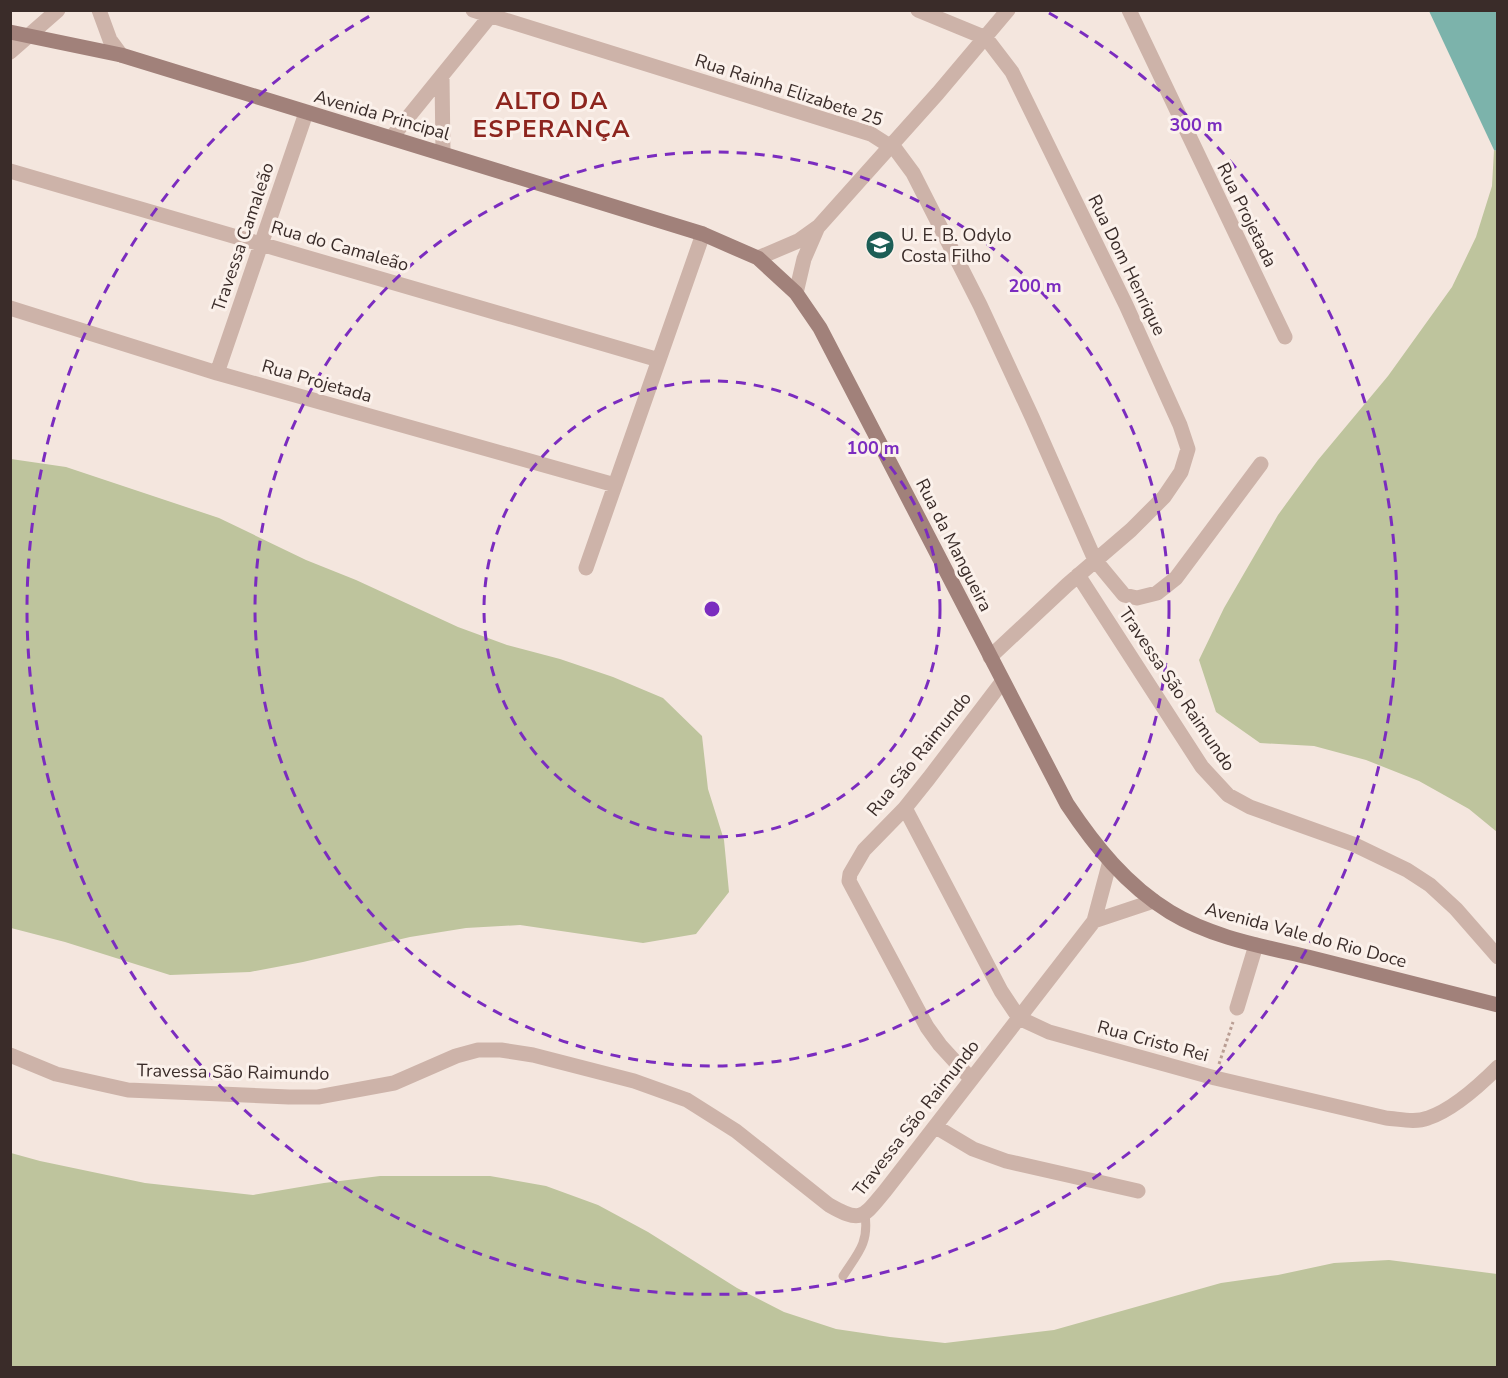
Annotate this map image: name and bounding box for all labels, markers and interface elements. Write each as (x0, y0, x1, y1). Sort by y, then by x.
street label: Rua Rainha Elizabete 25 (692, 48, 886, 132)
street label: Avenida Principal (311, 84, 453, 146)
district label: ALTO DA ESPERANÇA (473, 85, 631, 145)
text: 300 m (1169, 113, 1223, 137)
street label: Travessa Camaleão (206, 159, 280, 315)
street label: Rua Projetada (1211, 159, 1283, 271)
street label: Rua Dom Henrique (1082, 191, 1172, 339)
street label: Rua do Camaleão (268, 215, 412, 277)
place label: U. E. B. Odylo Costa Filho (901, 223, 1011, 268)
school or university icon: U. E. B. Odylo Costa Filho (864, 229, 896, 261)
text: 200 m (1008, 274, 1062, 298)
street label: Rua Projetada (259, 354, 375, 408)
text: 100 m (846, 436, 900, 460)
street label: Rua da Mangueira (910, 474, 998, 616)
centre of rings (702, 599, 722, 619)
street label: Travessa São Raimundo (1113, 602, 1241, 776)
street label: Rua São Raimundo (861, 687, 977, 821)
street label: Avenida Vale do Rio Doce (1203, 897, 1409, 973)
street label: Rua Cristo Rei (1095, 1015, 1211, 1067)
street label: Travessa São Raimundo (847, 1035, 985, 1201)
street label: Travessa São Raimundo (136, 1058, 330, 1086)

